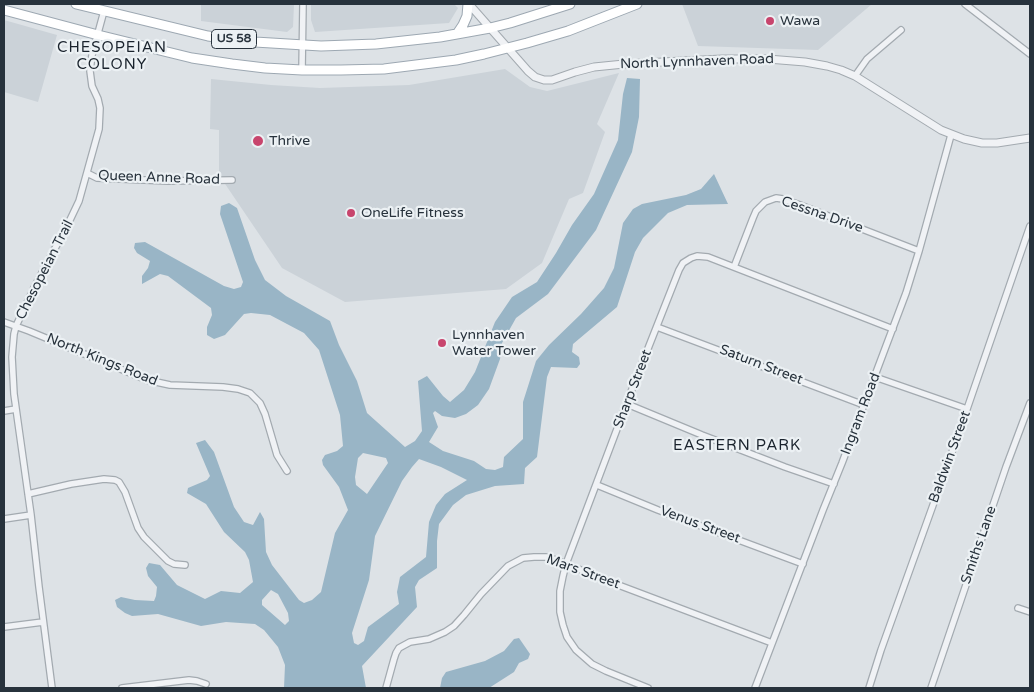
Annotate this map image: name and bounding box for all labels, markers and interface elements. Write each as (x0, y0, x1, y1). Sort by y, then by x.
place label: Wawa (780, 13, 820, 29)
marker: Wawa (764, 15, 776, 27)
road number: US 58 (212, 30, 256, 48)
district label: CHESOPEIAN COLONY (56, 39, 168, 74)
street label: North Lynnhaven Road (620, 51, 774, 73)
place label: Thrive (269, 133, 310, 149)
marker: Thrive (251, 134, 265, 148)
street label: Queen Anne Road (98, 167, 220, 189)
street label: Cessna Drive (779, 193, 865, 237)
place label: OneLife Fitness (361, 205, 464, 221)
marker: OneLife Fitness (345, 207, 357, 219)
street label: Chesopeian Trail (13, 217, 77, 323)
place label: Lynnhaven Water Tower (452, 327, 536, 360)
street label: North Kings Road (44, 330, 160, 390)
marker: Lynnhaven Water Tower (436, 337, 448, 349)
street label: Saturn Street (717, 341, 805, 389)
street label: Sharp Street (610, 347, 656, 431)
street label: Ingram Road (838, 371, 884, 457)
street label: Baldwin Street (926, 409, 974, 505)
district label: EASTERN PARK (671, 437, 803, 455)
street label: Venus Street (658, 503, 742, 547)
street label: Smiths Lane (958, 504, 1000, 586)
street label: Mars Street (544, 551, 622, 593)

